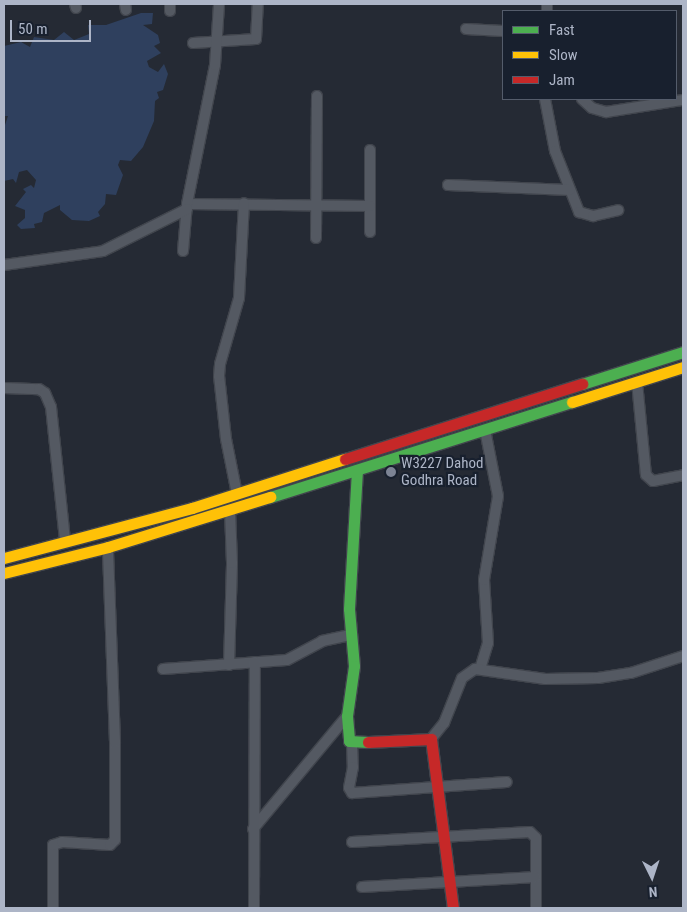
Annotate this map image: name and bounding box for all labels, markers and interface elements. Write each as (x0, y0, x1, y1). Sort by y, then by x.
scale bar (12, 10, 94, 42)
legend (502, 10, 677, 100)
text: 50 m (18, 20, 48, 38)
text: Fast (549, 21, 574, 39)
text: Slow (549, 46, 578, 64)
text: Jam (549, 71, 575, 89)
place label: W3227 Dahod Godhra Road (401, 454, 483, 489)
marker: W3227 Dahod Godhra Road (385, 466, 397, 478)
north arrow (627, 852, 677, 902)
text: N (648, 884, 658, 900)

